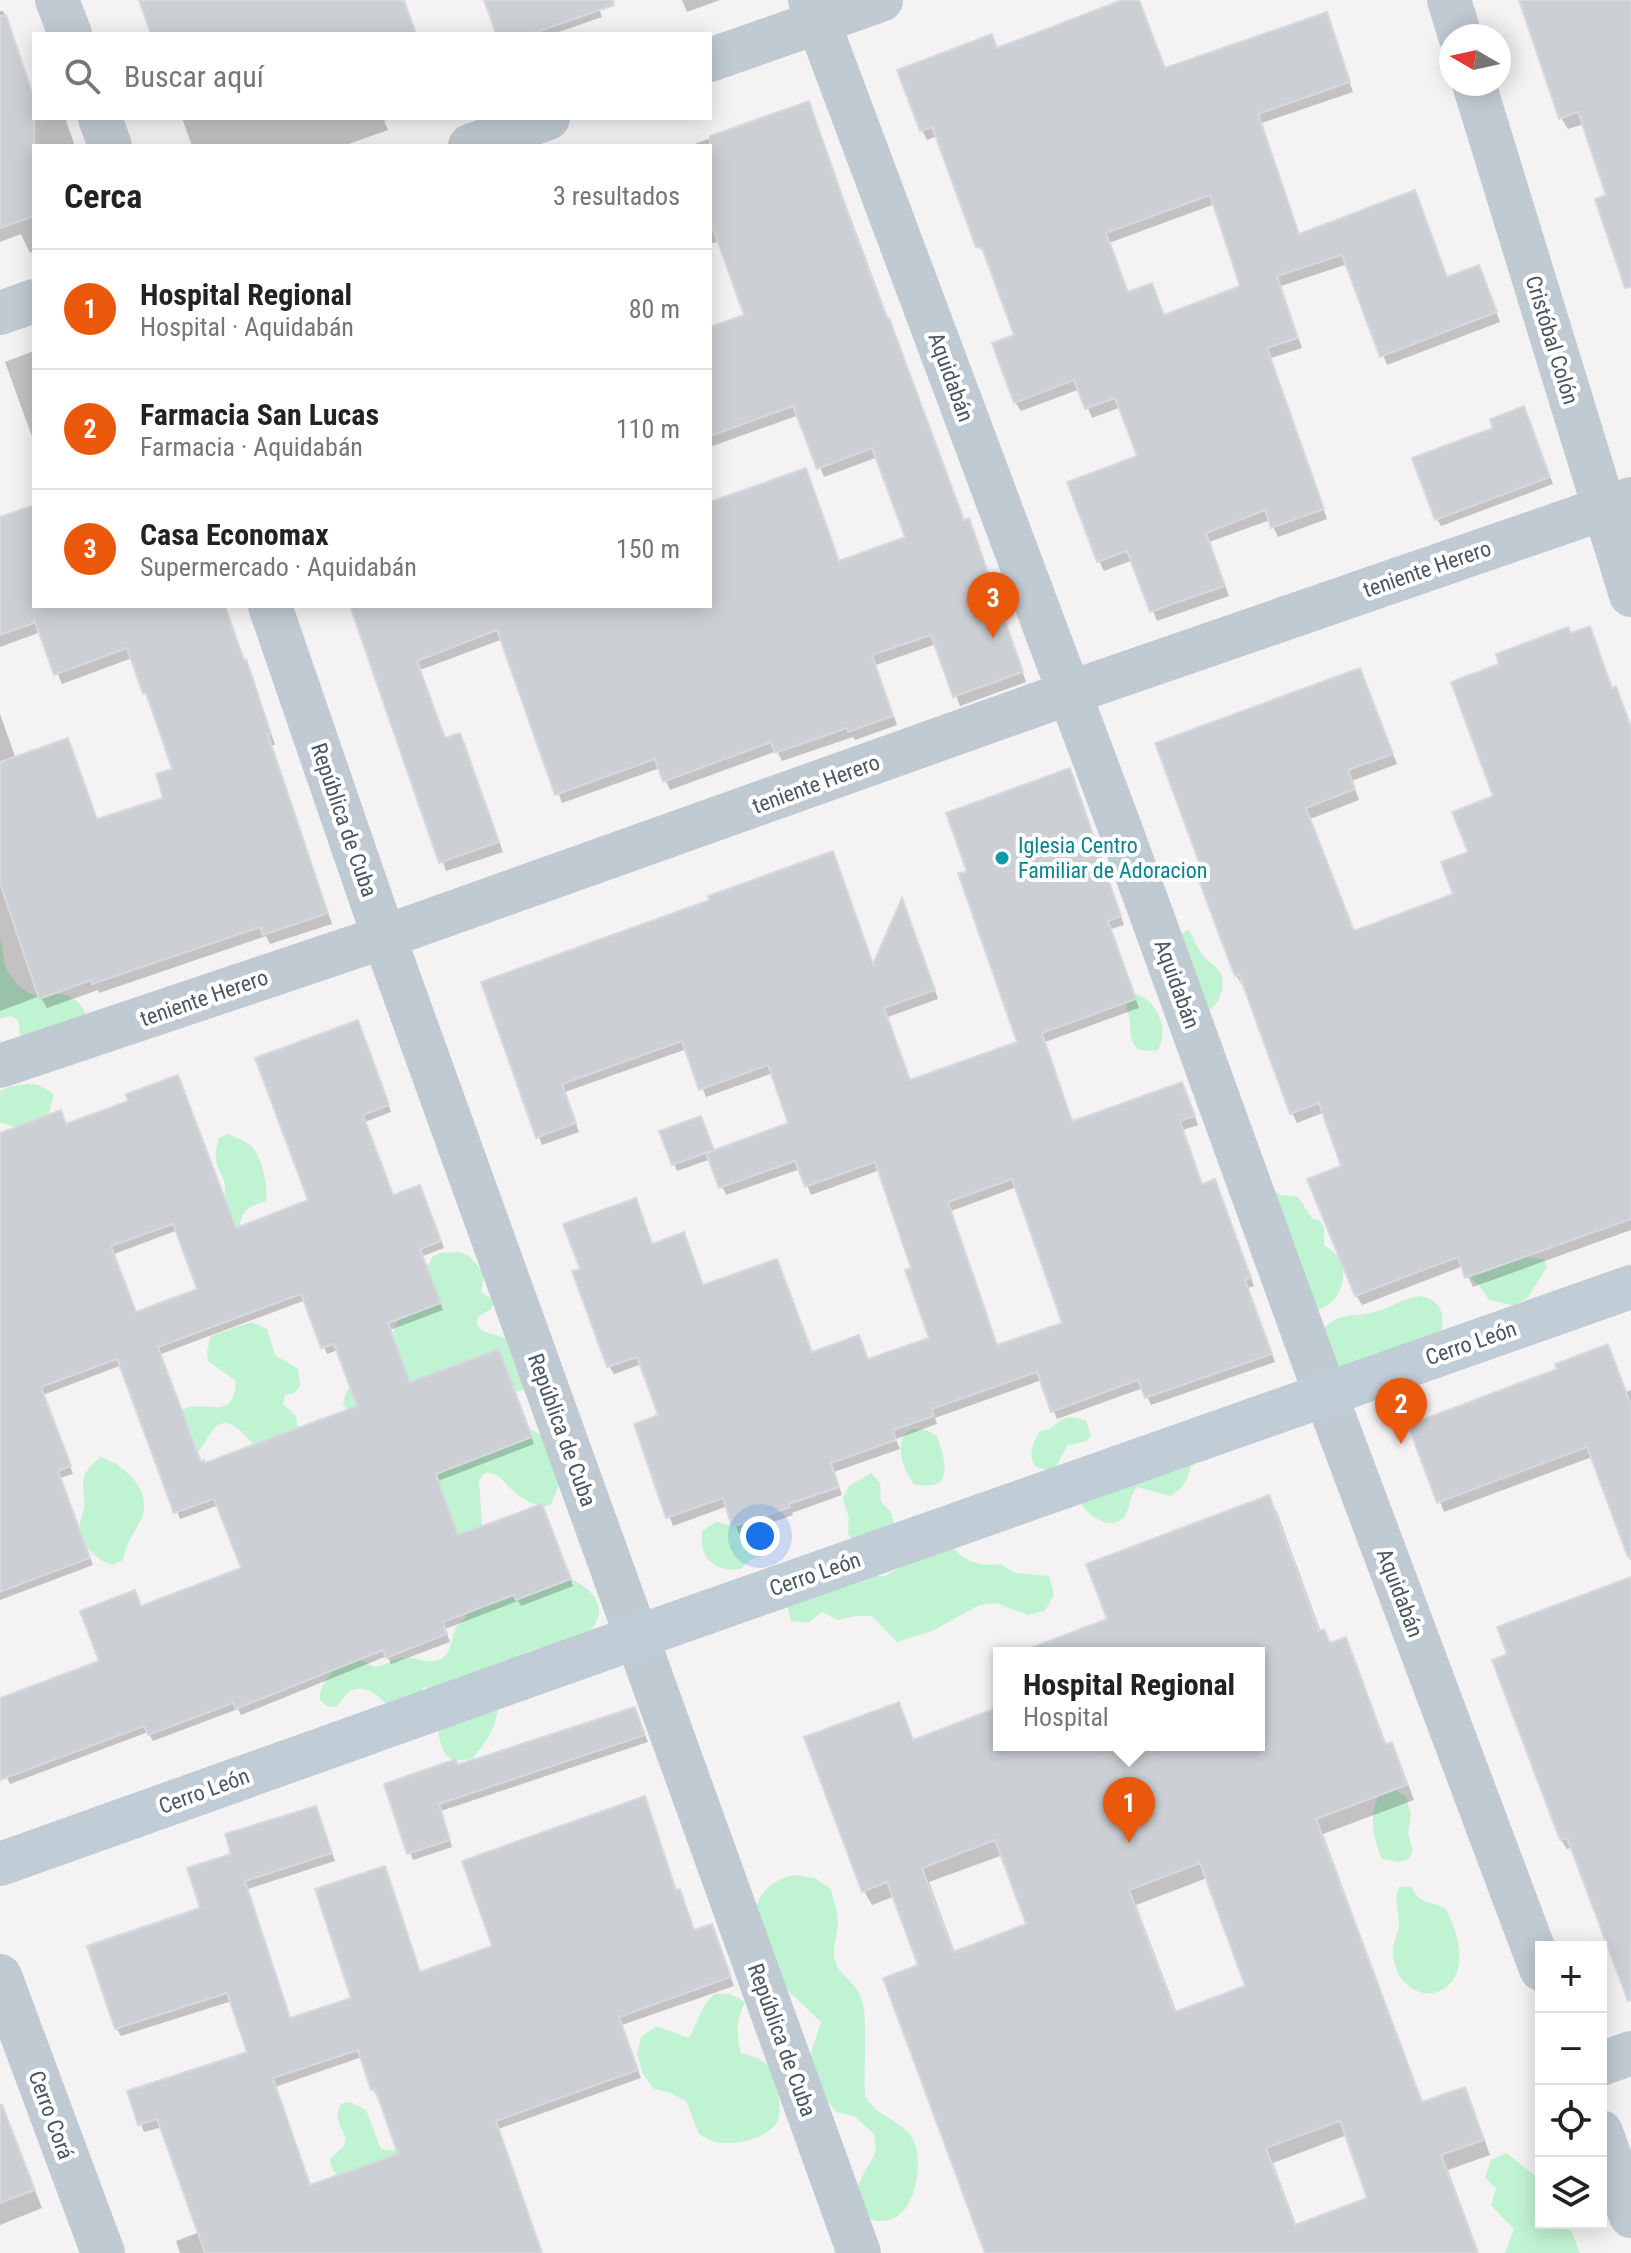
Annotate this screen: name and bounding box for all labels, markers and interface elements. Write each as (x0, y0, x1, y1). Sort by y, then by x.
north arrow (1439, 24, 1511, 96)
search box (32, 32, 712, 120)
icon: search (60, 54, 104, 98)
text: Buscar aquí (124, 59, 264, 94)
text: Cerca (64, 176, 142, 216)
text: 3 resultados (553, 181, 680, 211)
street label: Cristóbal Colón (1521, 273, 1583, 407)
text: Hospital Regional (140, 277, 352, 312)
text: 1 (83, 294, 97, 324)
text: 80 m (629, 294, 680, 324)
text: Hospital · Aquidabán (140, 312, 354, 342)
street label: Aquidabán (923, 329, 979, 425)
text: Farmacia San Lucas (140, 397, 379, 432)
text: 2 (83, 414, 97, 444)
text: 110 m (616, 414, 680, 444)
text: Farmacia · Aquidabán (140, 432, 363, 462)
text: Casa Economax (140, 517, 329, 552)
text: 3 (83, 534, 97, 564)
text: 150 m (616, 534, 680, 564)
street label: teniente Herero (1360, 535, 1494, 603)
text: Supermercado · Aquidabán (140, 552, 417, 582)
pin: 3 (967, 572, 1019, 638)
street label: República de Cuba (306, 740, 382, 900)
street label: teniente Herero (749, 749, 883, 819)
place label: Iglesia Centro Familiar de Adoracion (1018, 833, 1207, 883)
marker: Iglesia Centro Familiar de Adoracion (993, 849, 1011, 867)
street label: Aquidabán (1149, 936, 1205, 1032)
street label: teniente Herero (137, 964, 271, 1032)
street label: Cerro León (1422, 1316, 1520, 1370)
street label: República de Cuba (523, 1350, 601, 1510)
pin: 2 (1375, 1378, 1427, 1444)
your location (740, 1516, 780, 1556)
street label: Aquidabán (1372, 1545, 1428, 1641)
street label: Cerro León (766, 1547, 864, 1601)
popup (993, 1647, 1265, 1751)
text: Hospital Regional (1023, 1667, 1235, 1702)
text: Hospital (1023, 1702, 1109, 1732)
street label: Cerro León (155, 1763, 253, 1819)
pin: 1 (1103, 1777, 1155, 1843)
map controls (1535, 1941, 1607, 2229)
button: + (1535, 1941, 1607, 2013)
street label: República de Cuba (743, 1960, 821, 2120)
button: − (1535, 2013, 1607, 2085)
street label: Cerro Corá (23, 2067, 79, 2163)
button: locate (1535, 2085, 1607, 2157)
button: layers (1535, 2157, 1607, 2229)

